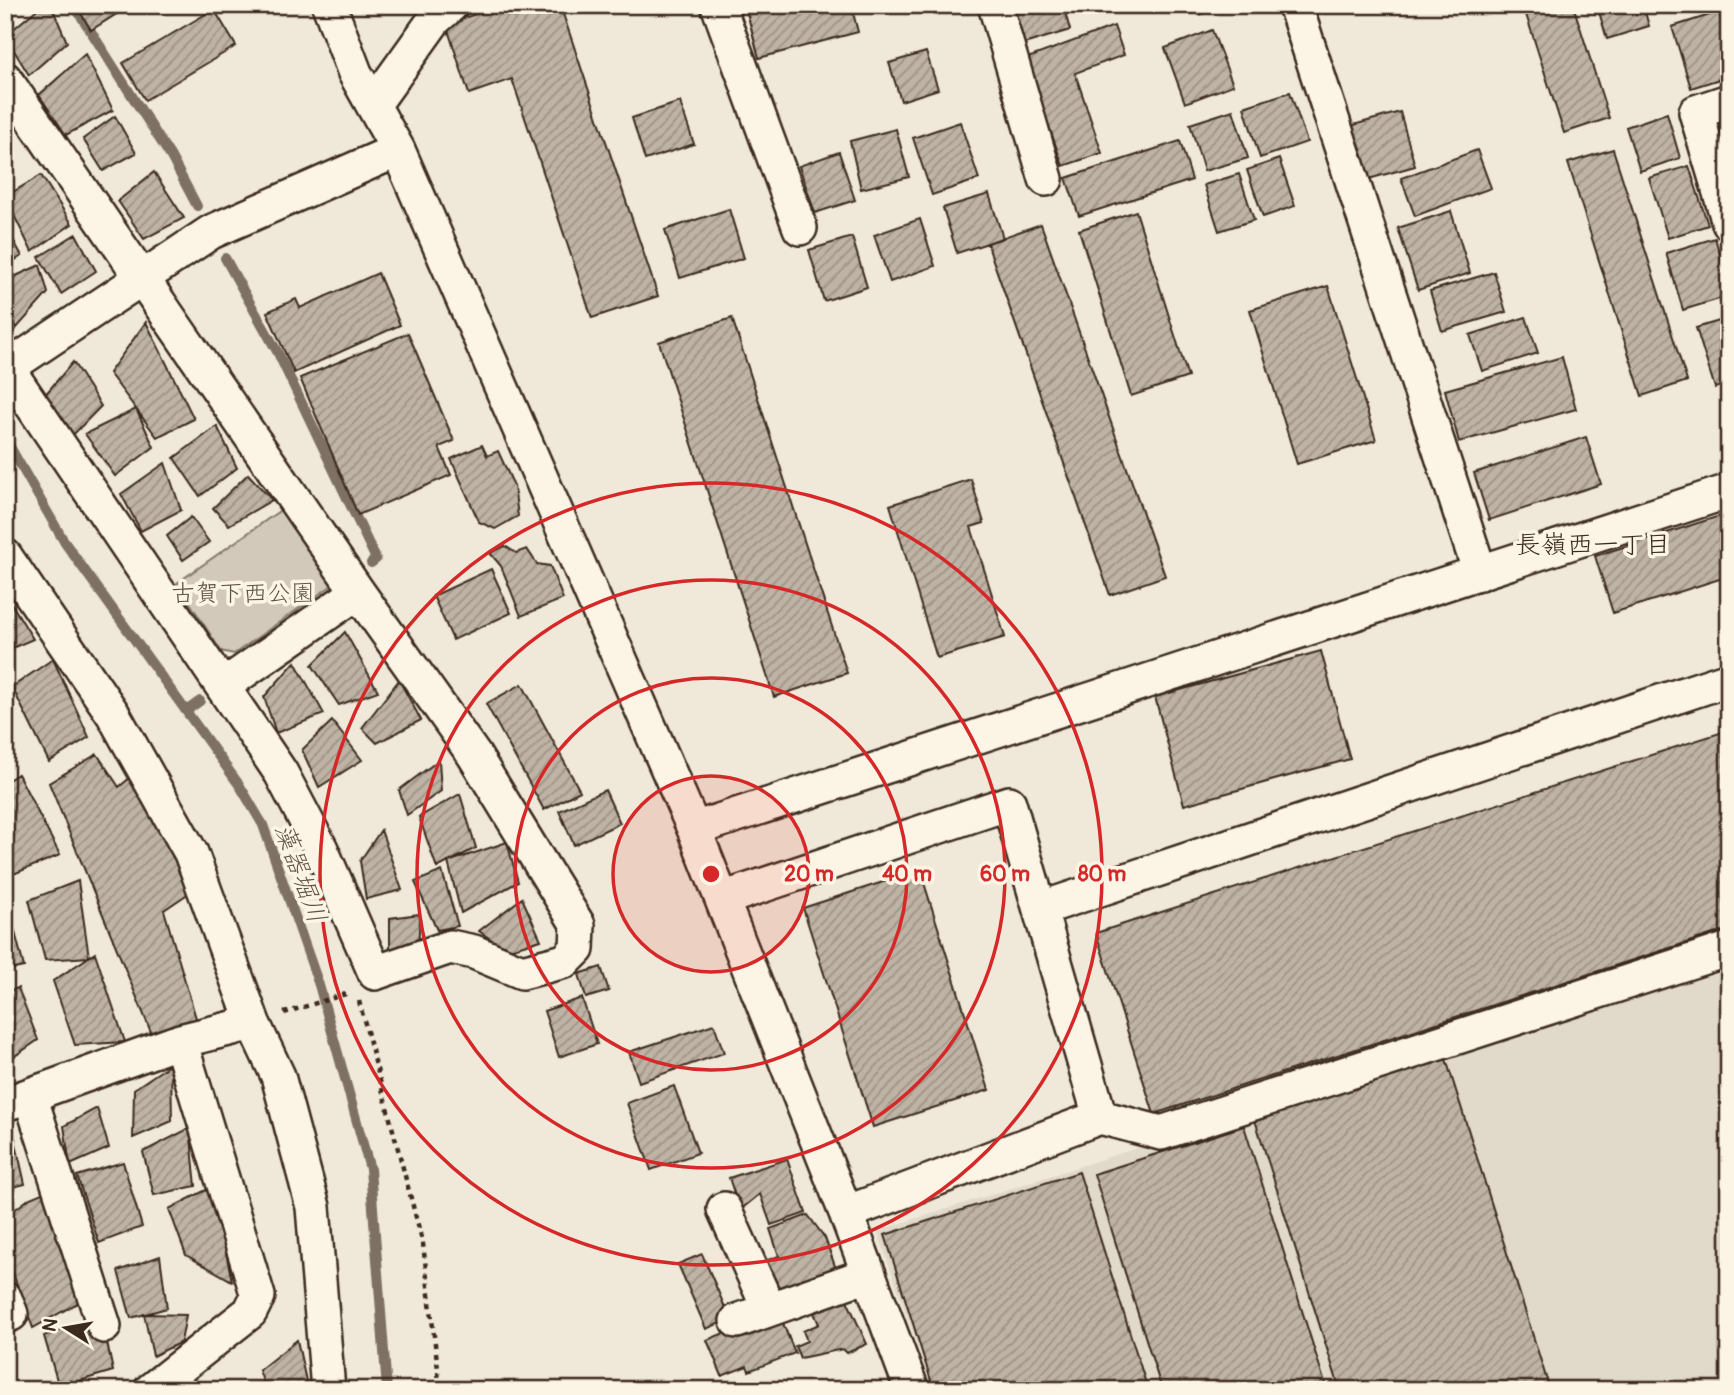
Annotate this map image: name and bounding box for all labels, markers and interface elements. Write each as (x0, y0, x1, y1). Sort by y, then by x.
district label: 長嶺西一丁目 (1515, 529, 1671, 561)
park label: 古賀下西公園 (171, 579, 315, 608)
water label: 藻器堀川 (267, 819, 333, 928)
text: 20 m (784, 861, 834, 888)
text: 40 m (882, 861, 932, 888)
text: 60 m (980, 861, 1030, 888)
text: 80 m (1078, 861, 1126, 888)
centre of rings (699, 862, 723, 886)
north arrow (32, 1294, 102, 1364)
text: N (37, 1316, 63, 1334)

